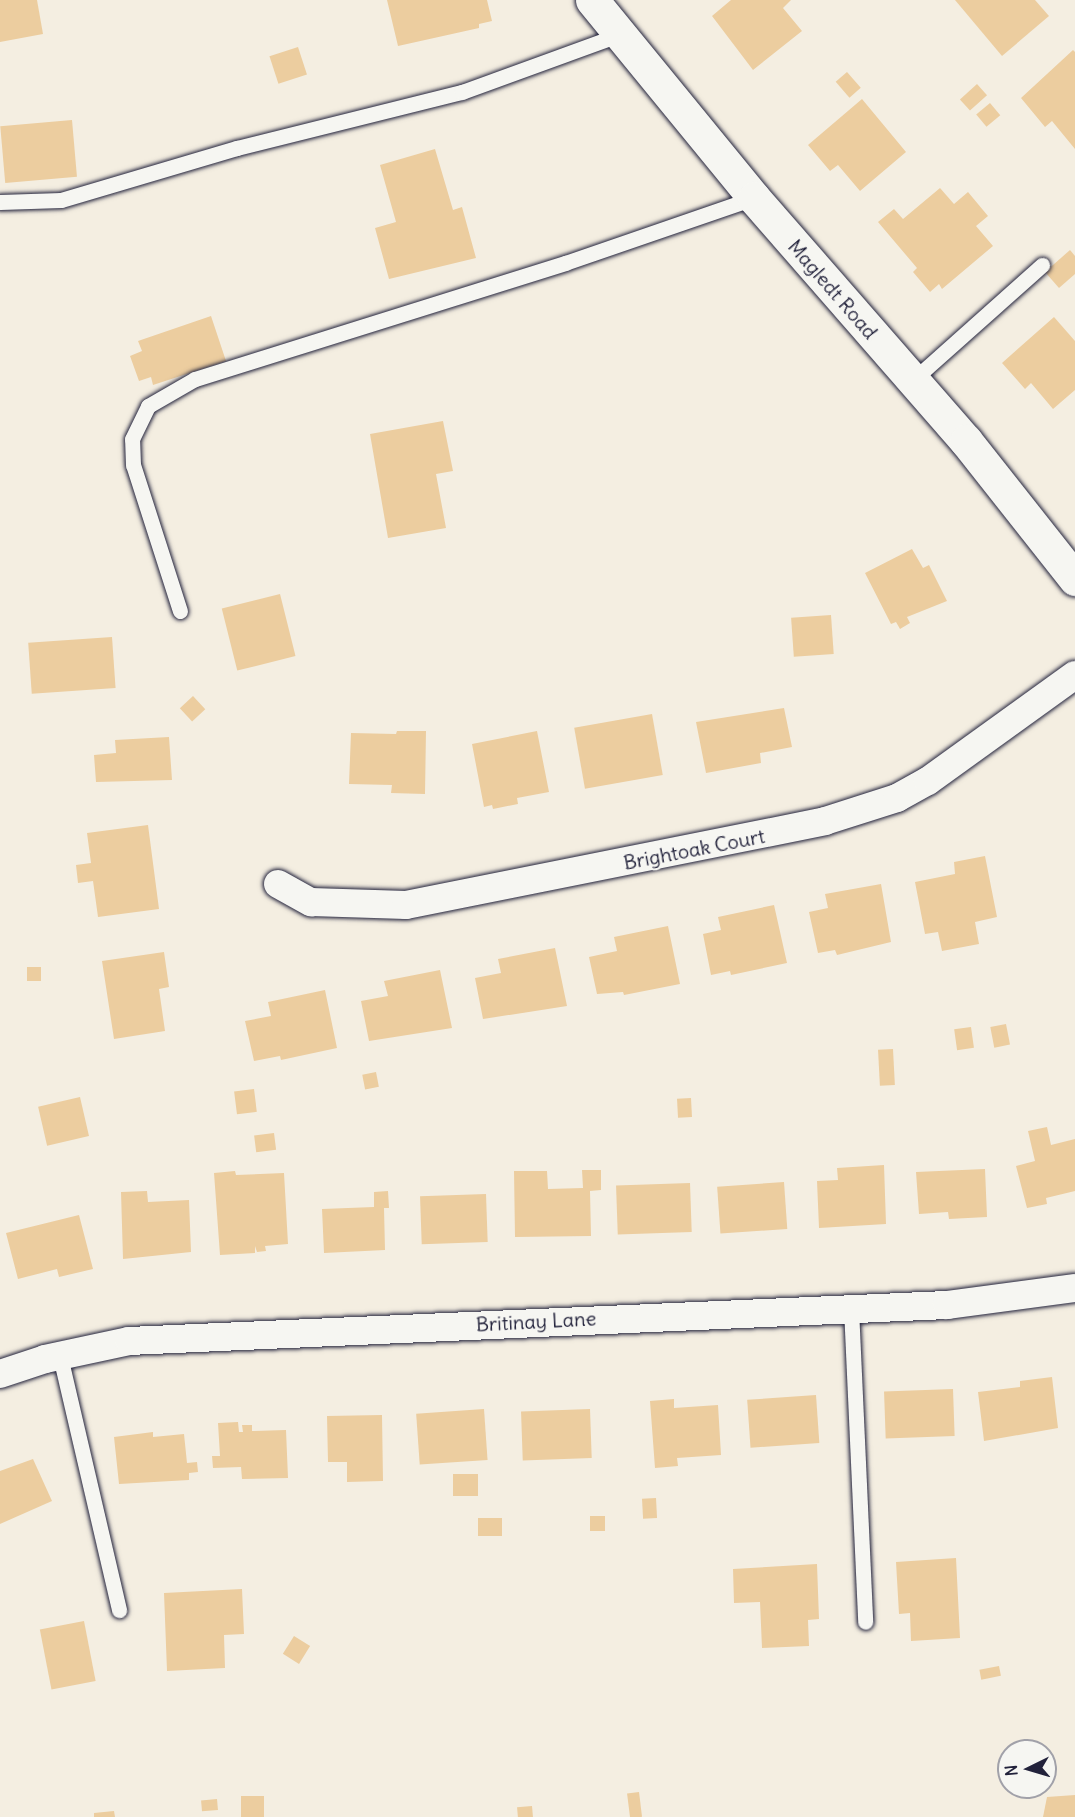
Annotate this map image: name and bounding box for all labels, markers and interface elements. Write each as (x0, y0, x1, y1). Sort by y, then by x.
street label: Magledt Road (783, 234, 883, 344)
street label: Brightoak Court (621, 824, 767, 874)
street label: Britinay Lane (475, 1306, 597, 1336)
north arrow (997, 1739, 1057, 1799)
text: N (1001, 1764, 1022, 1777)

